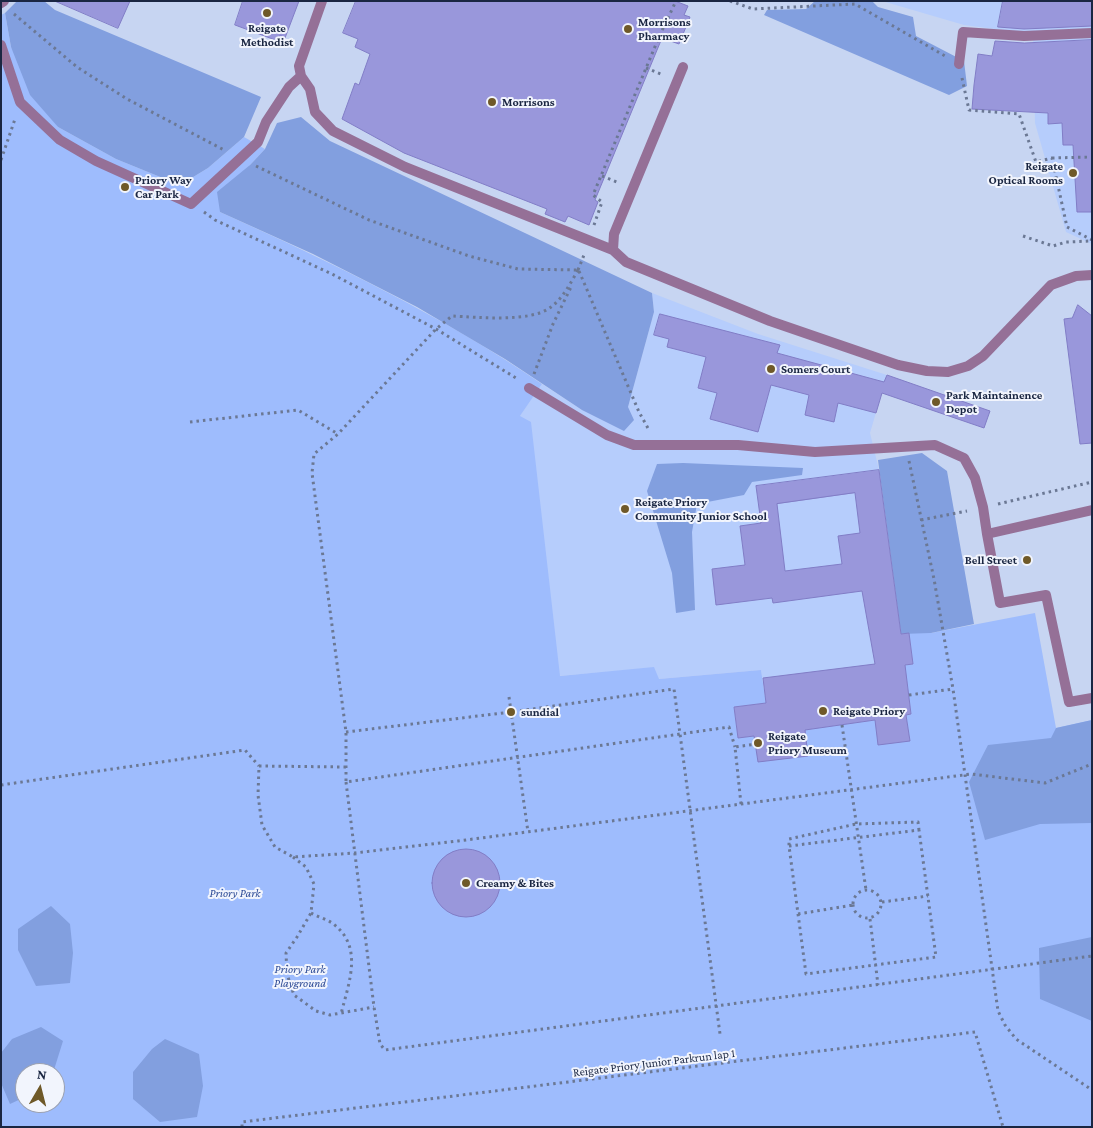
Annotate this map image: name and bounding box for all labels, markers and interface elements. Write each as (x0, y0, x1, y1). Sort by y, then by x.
marker: Reigate Methodist (261, 7, 273, 19)
place label: Morrisons Pharmacy (638, 15, 691, 43)
place label: Reigate Methodist (241, 21, 293, 49)
marker: Morrisons Pharmacy (622, 23, 634, 35)
place label: Morrisons (502, 95, 555, 109)
marker: Morrisons (486, 96, 498, 108)
place label: Reigate Optical Rooms (989, 159, 1063, 187)
marker: Reigate Optical Rooms (1067, 167, 1079, 179)
place label: Priory Way Car Park (135, 173, 192, 201)
marker: Priory Way Car Park (119, 181, 131, 193)
place label: Somers Court (781, 362, 850, 376)
marker: Somers Court (765, 363, 777, 375)
place label: Park Maintainence Depot (946, 388, 1042, 416)
marker: Park Maintainence Depot (930, 396, 942, 408)
place label: Reigate Priory Community Junior School (635, 495, 767, 523)
marker: Reigate Priory Community Junior School (619, 503, 631, 515)
place label: Bell Street (965, 553, 1017, 567)
marker: Bell Street (1021, 554, 1033, 566)
place label: Reigate Priory (833, 704, 905, 718)
place label: sundial (521, 705, 559, 719)
marker: Reigate Priory (817, 705, 829, 717)
marker: sundial (505, 706, 517, 718)
place label: Reigate Priory Museum (768, 729, 847, 757)
marker: Reigate Priory Museum (752, 737, 764, 749)
place label: Creamy & Bites (476, 876, 554, 890)
marker: Creamy & Bites (460, 877, 472, 889)
park label: Priory Park (209, 886, 261, 900)
park label: Priory Park Playground (274, 962, 326, 990)
street label: Reigate Priory Junior Parkrun lap 1 (572, 1046, 736, 1080)
north arrow (15, 1063, 65, 1113)
text: N (36, 1066, 48, 1083)

